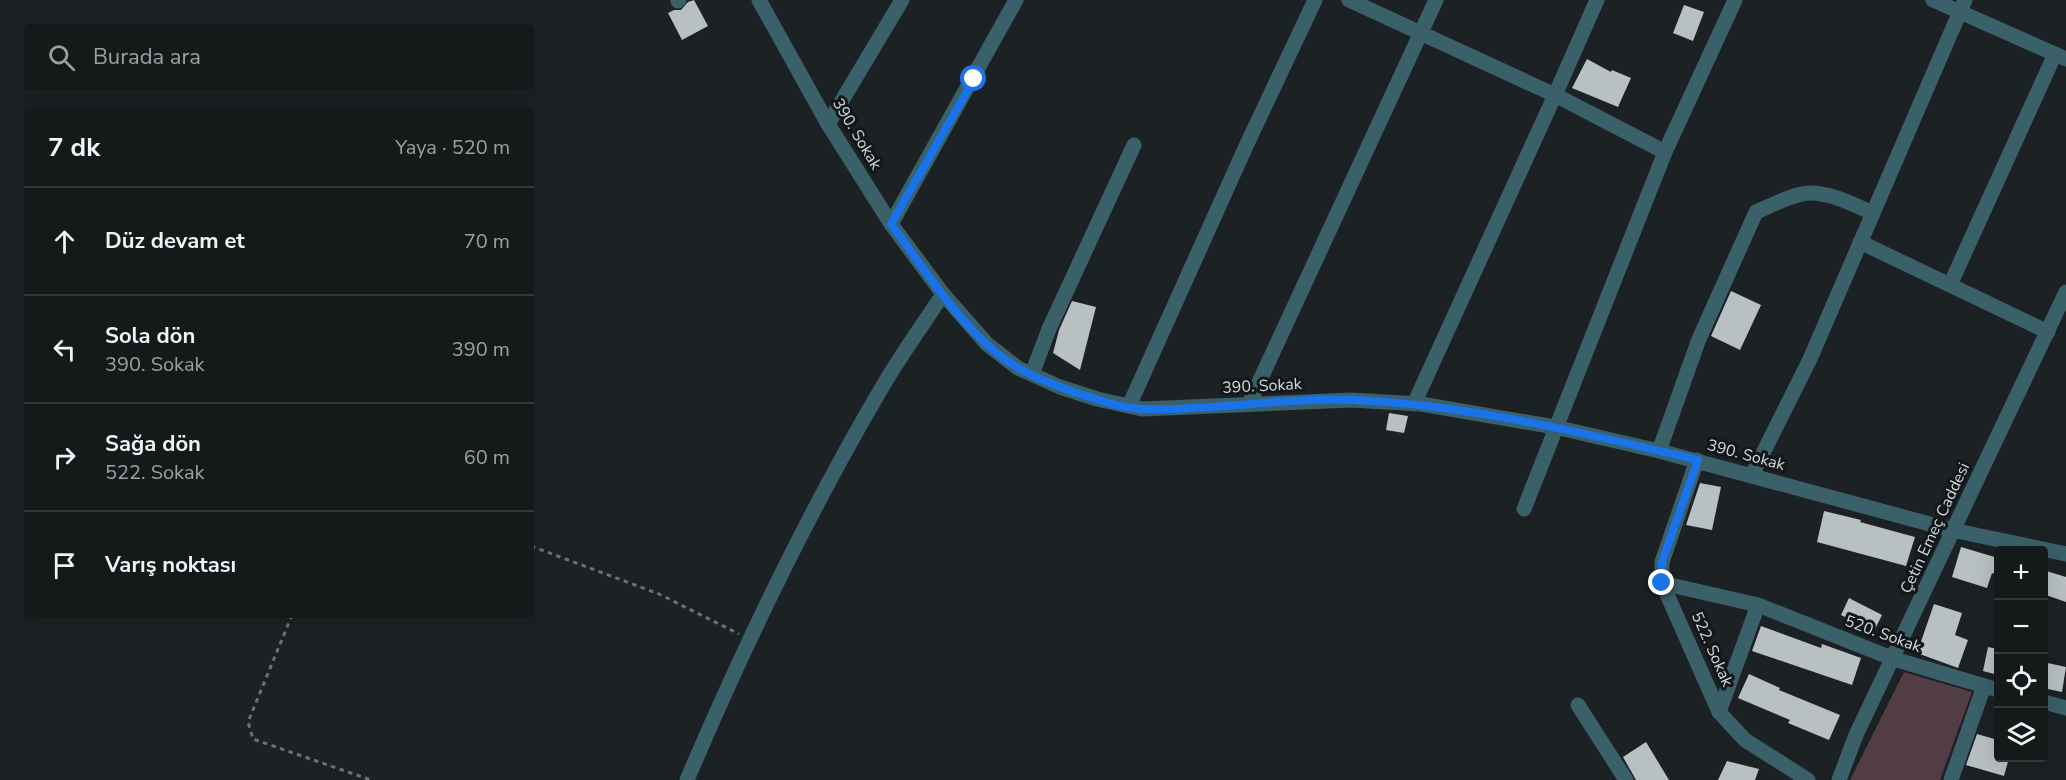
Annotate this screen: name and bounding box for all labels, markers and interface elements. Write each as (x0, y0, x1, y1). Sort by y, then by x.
search box (24, 24, 534, 90)
icon: search (45, 41, 78, 74)
text: Burada ara (93, 42, 201, 72)
route start (960, 65, 986, 91)
street label: 390. Sokak (827, 94, 887, 175)
text: 7 dk (48, 130, 100, 165)
text: Yaya · 520 m (395, 134, 510, 161)
icon: ahead (48, 225, 81, 258)
text: Düz devam et (105, 226, 245, 256)
text: 70 m (464, 228, 510, 255)
text: Sola dön (105, 321, 195, 351)
icon: left (48, 333, 81, 366)
text: 390 m (452, 336, 510, 363)
text: 390. Sokak (105, 351, 205, 378)
street label: 390. Sokak (1222, 373, 1303, 399)
text: Sağa dön (105, 429, 201, 459)
street label: 390. Sokak (1705, 434, 1788, 476)
icon: right (48, 441, 81, 474)
text: 60 m (464, 444, 510, 471)
text: 522. Sokak (105, 459, 205, 486)
street label: Çetin Emeç Caddesi (1895, 459, 1975, 597)
map controls (1994, 546, 2048, 762)
button: + (1994, 546, 2048, 600)
icon: arrive (48, 549, 81, 582)
text: Varış noktası (105, 550, 236, 580)
route end (1648, 569, 1674, 595)
button: − (1994, 600, 2048, 654)
street label: 522. Sokak (1686, 608, 1739, 691)
street label: 520. Sokak (1842, 610, 1925, 658)
button: locate (1994, 654, 2048, 708)
button: layers (1994, 708, 2048, 762)

